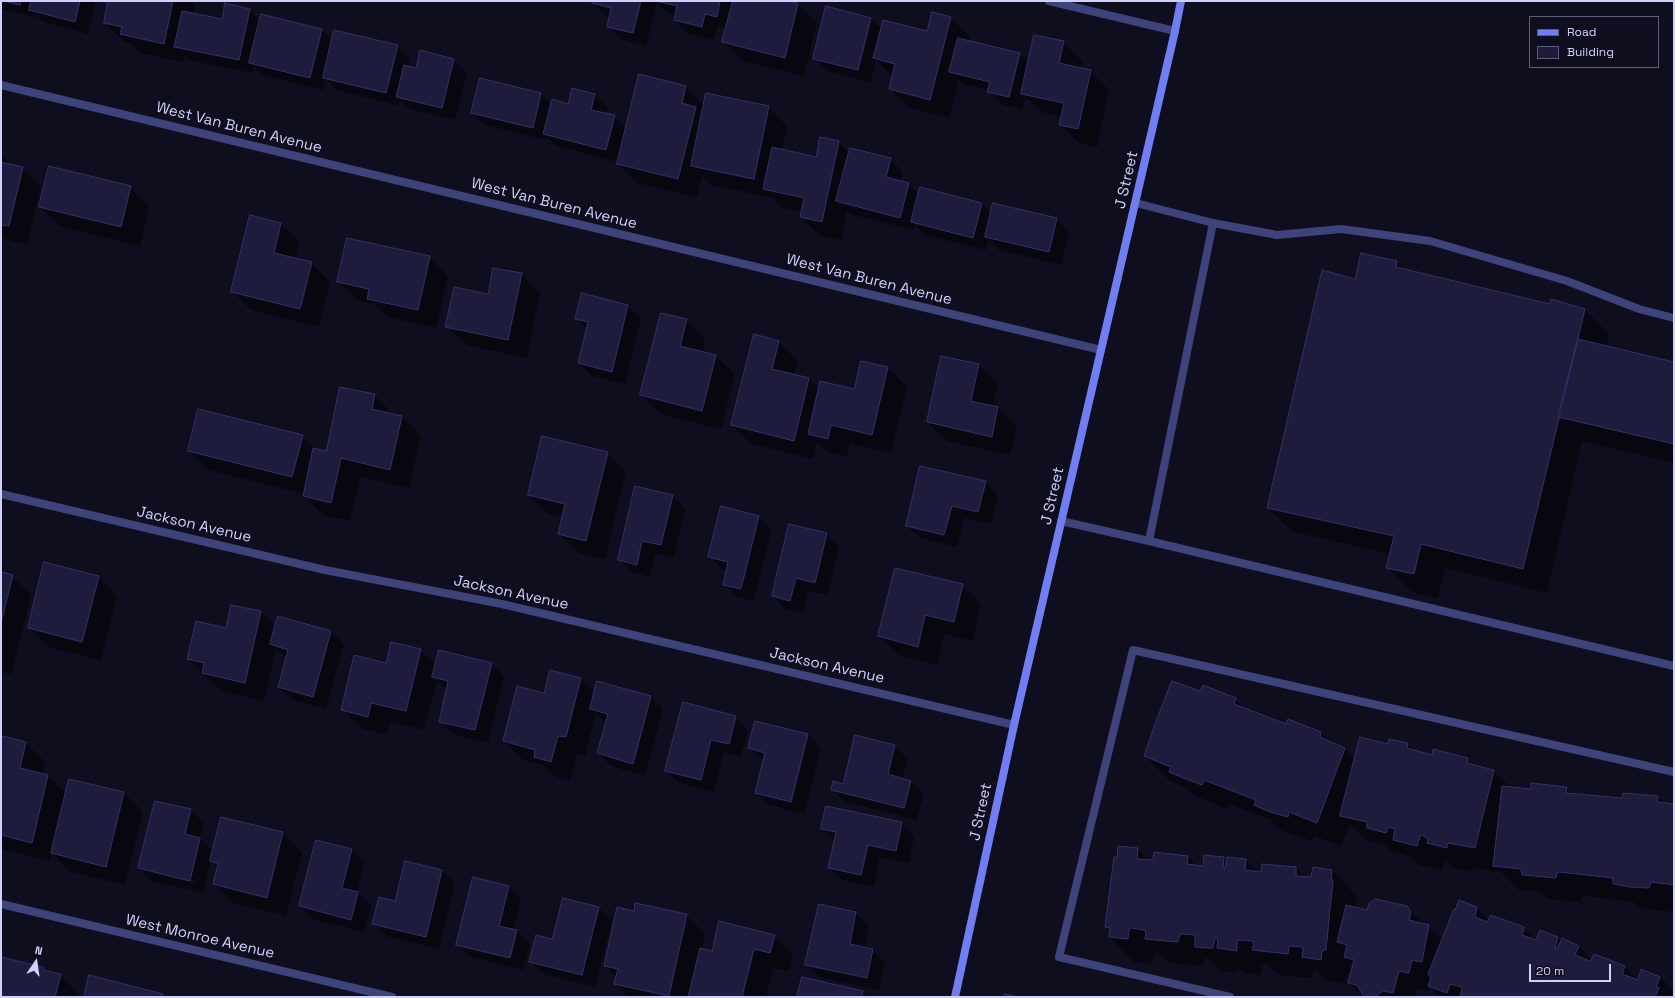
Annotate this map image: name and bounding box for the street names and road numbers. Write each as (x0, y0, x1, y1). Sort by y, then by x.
street label: West Van Buren Avenue (154, 99, 324, 157)
street label: J Street (1112, 149, 1142, 211)
street label: West Van Buren Avenue (469, 175, 639, 233)
street label: West Van Buren Avenue (784, 251, 954, 309)
street label: J Street (1038, 465, 1068, 527)
street label: Jackson Avenue (135, 503, 253, 547)
street label: Jackson Avenue (452, 572, 570, 614)
street label: Jackson Avenue (768, 644, 886, 688)
street label: J Street (966, 781, 996, 843)
street label: West Monroe Avenue (124, 911, 276, 963)

